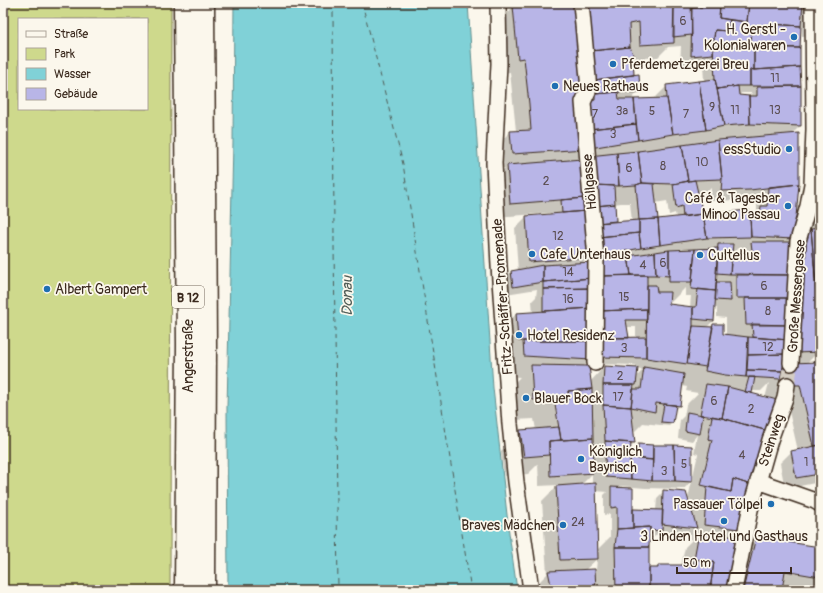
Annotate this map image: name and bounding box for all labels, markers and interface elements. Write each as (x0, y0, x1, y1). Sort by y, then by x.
house number: 6 (680, 14, 687, 29)
legend (18, 18, 148, 110)
place label: H. Gerstl - Kolonialwaren (704, 21, 786, 54)
text: Straße (54, 27, 88, 42)
marker: H. Gerstl - Kolonialwaren (789, 32, 799, 42)
text: Park (54, 47, 75, 62)
place label: Pferdemetzgerei Breu (621, 56, 749, 73)
marker: Pferdemetzgerei Breu (608, 59, 618, 69)
text: Wasser (54, 67, 91, 82)
house number: 11 (770, 71, 780, 86)
place label: Neues Rathaus (563, 78, 649, 95)
marker: Neues Rathaus (550, 81, 560, 91)
text: Gebäude (54, 87, 98, 102)
house number: 9 (709, 100, 715, 115)
house number: 11 (730, 103, 740, 118)
house number: 13 (769, 103, 781, 118)
house number: 3a (616, 104, 629, 119)
house number: 5 (649, 104, 655, 119)
house number: 7 (592, 107, 599, 122)
house number: 7 (683, 107, 690, 122)
house number: 3 (610, 127, 617, 142)
place label: essStudio (724, 141, 781, 158)
marker: essStudio (784, 144, 794, 154)
street label: Höllgasse (579, 153, 600, 211)
house number: 10 (696, 155, 708, 170)
house number: 8 (660, 159, 666, 174)
house number: 6 (626, 161, 633, 176)
house number: 2 (543, 174, 550, 189)
place label: Café & Tagesbar Minoo Passau (685, 190, 780, 223)
marker: Café & Tagesbar Minoo Passau (783, 201, 793, 211)
street label: Fritz-Schäffer-Promenade (489, 218, 516, 376)
house number: 12 (552, 229, 564, 244)
street label: Große Messergasse (784, 239, 809, 353)
place label: Cafe Unterhaus (540, 246, 631, 263)
place label: Cultellus (708, 247, 760, 264)
marker: Cafe Unterhaus (527, 249, 537, 259)
marker: Cultellus (695, 250, 705, 260)
house number: 6 (660, 256, 667, 271)
house number: 4 (640, 258, 647, 273)
house number: 14 (562, 265, 574, 280)
water label: Donau (338, 275, 357, 316)
house number: 6 (761, 279, 768, 294)
place label: Albert Gampert (55, 281, 148, 298)
marker: Albert Gampert (42, 284, 52, 294)
road number: B 12 (172, 286, 204, 308)
house number: 15 (618, 290, 630, 305)
house number: 16 (562, 292, 574, 307)
house number: 8 (765, 304, 771, 319)
street label: Angerstraße (180, 319, 197, 393)
place label: Hotel Residenz (527, 327, 615, 344)
marker: Hotel Residenz (514, 330, 524, 340)
house number: 12 (762, 340, 774, 355)
house number: 3 (621, 341, 628, 356)
house number: 2 (617, 369, 624, 384)
place label: Blauer Bock (534, 390, 602, 407)
house number: 17 (612, 390, 624, 405)
marker: Blauer Bock (521, 393, 531, 403)
house number: 6 (711, 394, 718, 409)
house number: 2 (748, 402, 755, 417)
street label: Steinweg (755, 412, 788, 469)
place label: Königlich Bayrisch (589, 443, 642, 476)
house number: 4 (739, 448, 746, 463)
marker: Königlich Bayrisch (576, 454, 586, 464)
house number: 1 (804, 455, 808, 470)
house number: 5 (681, 457, 687, 472)
house number: 3 (661, 464, 668, 479)
place label: Passauer Tölpel (673, 496, 763, 513)
marker: Passauer Tölpel (766, 499, 776, 509)
house number: 24 (571, 515, 585, 530)
marker: 3 Linden Hotel und Gasthaus (719, 516, 729, 526)
place label: Braves Mädchen (461, 517, 555, 534)
marker: Braves Mädchen (558, 520, 568, 530)
place label: 3 Linden Hotel und Gasthaus (640, 528, 809, 545)
scale bar (677, 549, 791, 575)
text: 50 m (683, 556, 711, 571)

